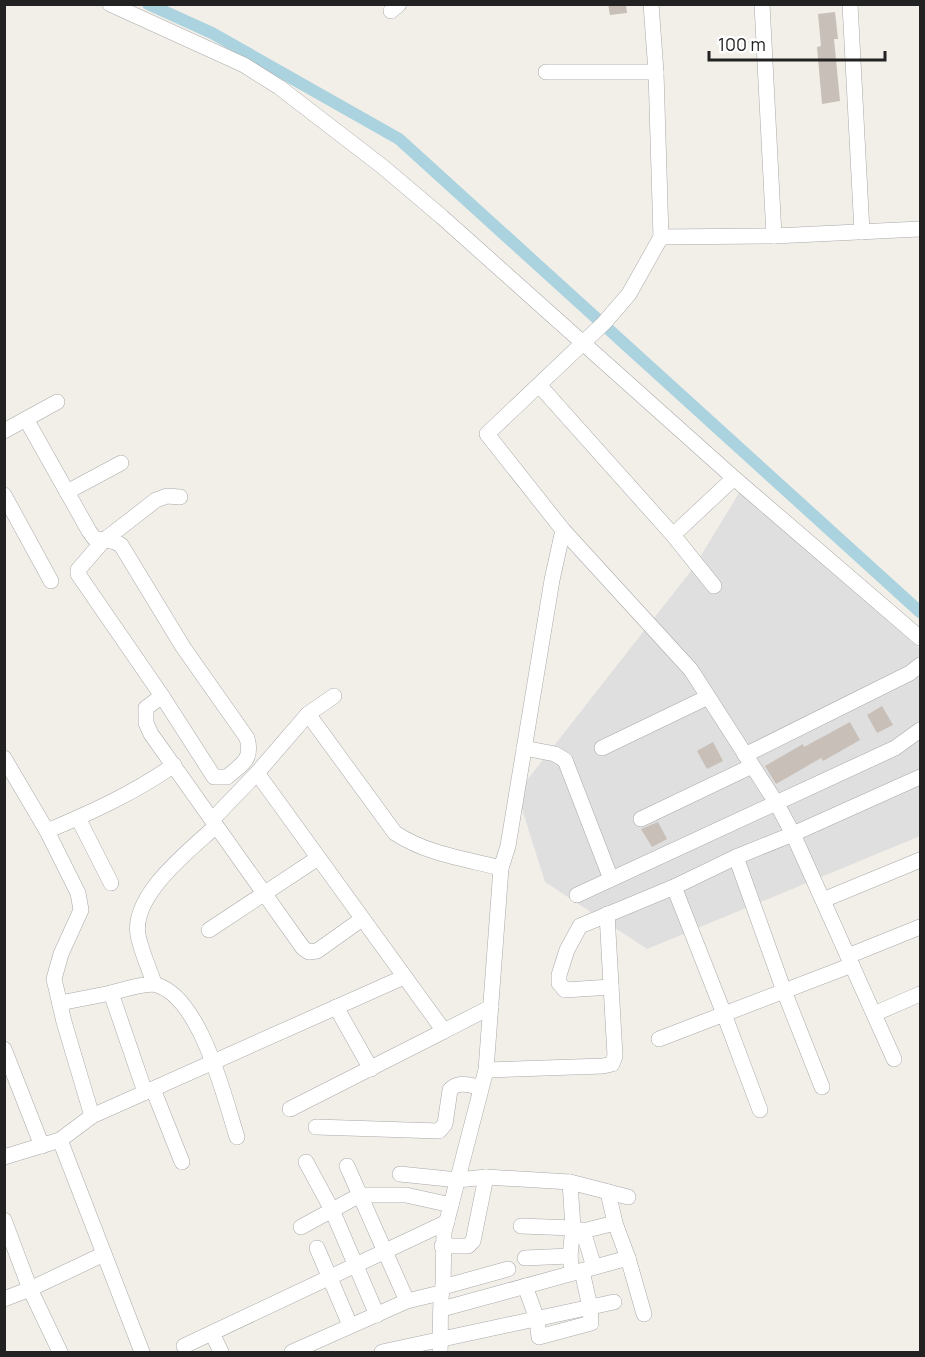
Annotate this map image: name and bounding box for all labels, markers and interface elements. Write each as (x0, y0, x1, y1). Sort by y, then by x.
scale bar (709, 24, 884, 62)
text: 100 m (718, 32, 766, 56)

